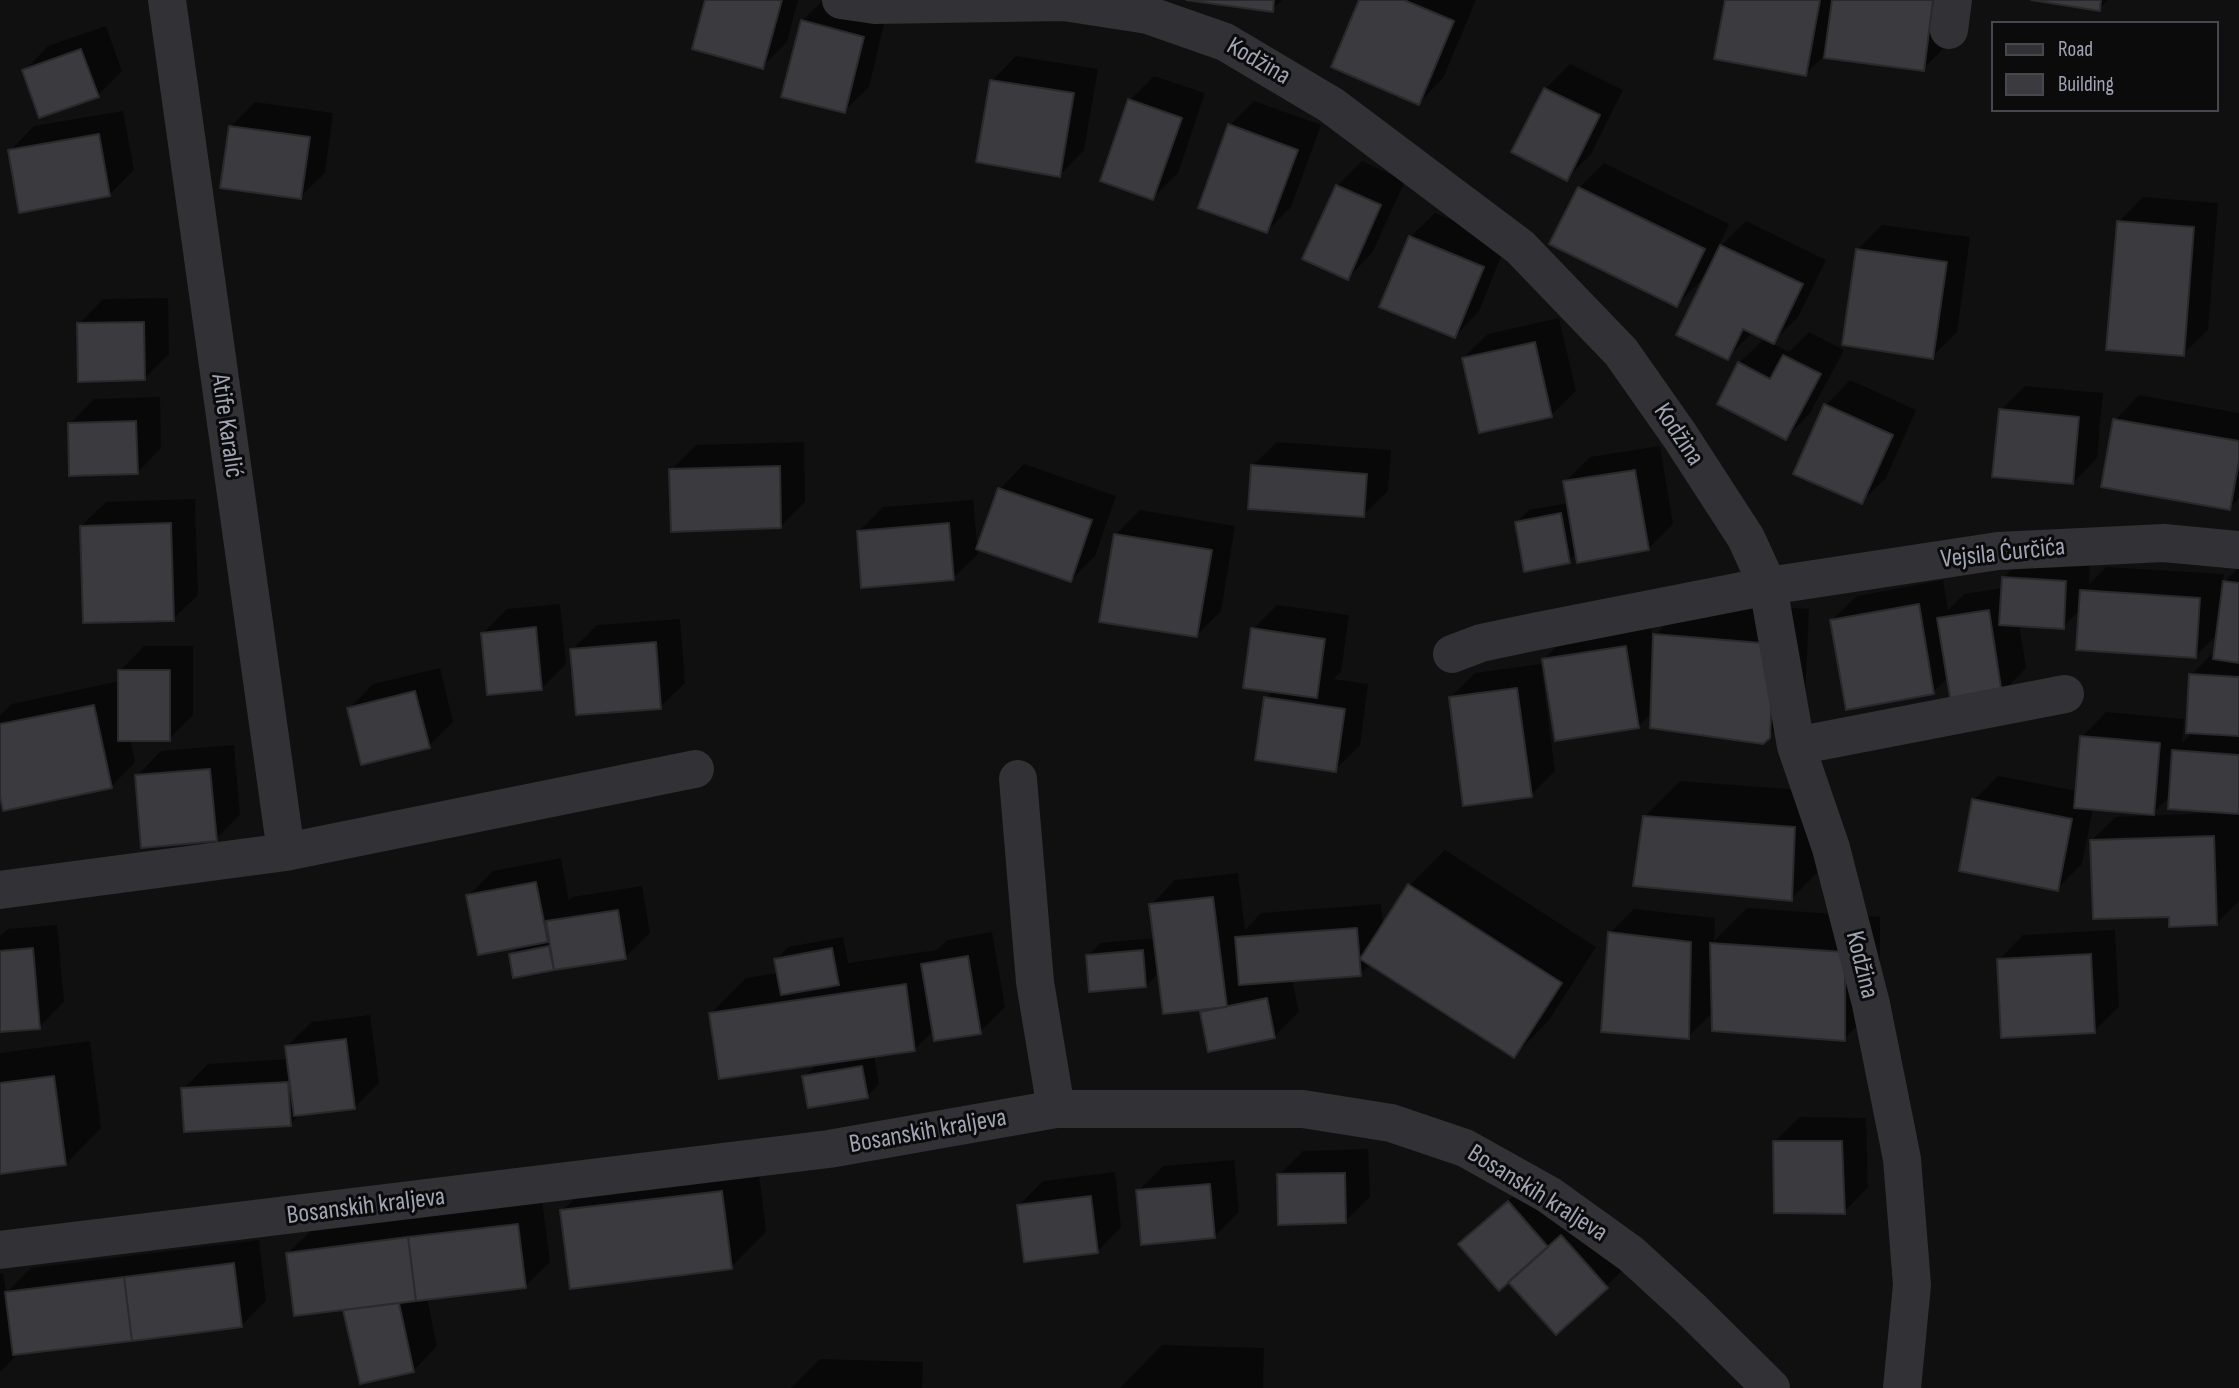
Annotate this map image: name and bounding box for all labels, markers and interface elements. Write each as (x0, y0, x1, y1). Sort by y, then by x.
legend (1990, 21, 2218, 112)
street label: Kodžina (1221, 31, 1295, 93)
text: Road (2058, 37, 2093, 62)
text: Building (2058, 72, 2114, 97)
street label: Atife Karalić (203, 372, 249, 480)
street label: Kodžina (1646, 398, 1710, 472)
street label: Vejsila Ćurčića (1939, 532, 2067, 576)
street label: Kodžina (1838, 928, 1884, 1002)
street label: Bosanskih kraljeva (847, 1103, 1009, 1161)
street label: Bosanskih kraljeva (1461, 1139, 1613, 1249)
street label: Bosanskih kraljeva (285, 1182, 447, 1232)

